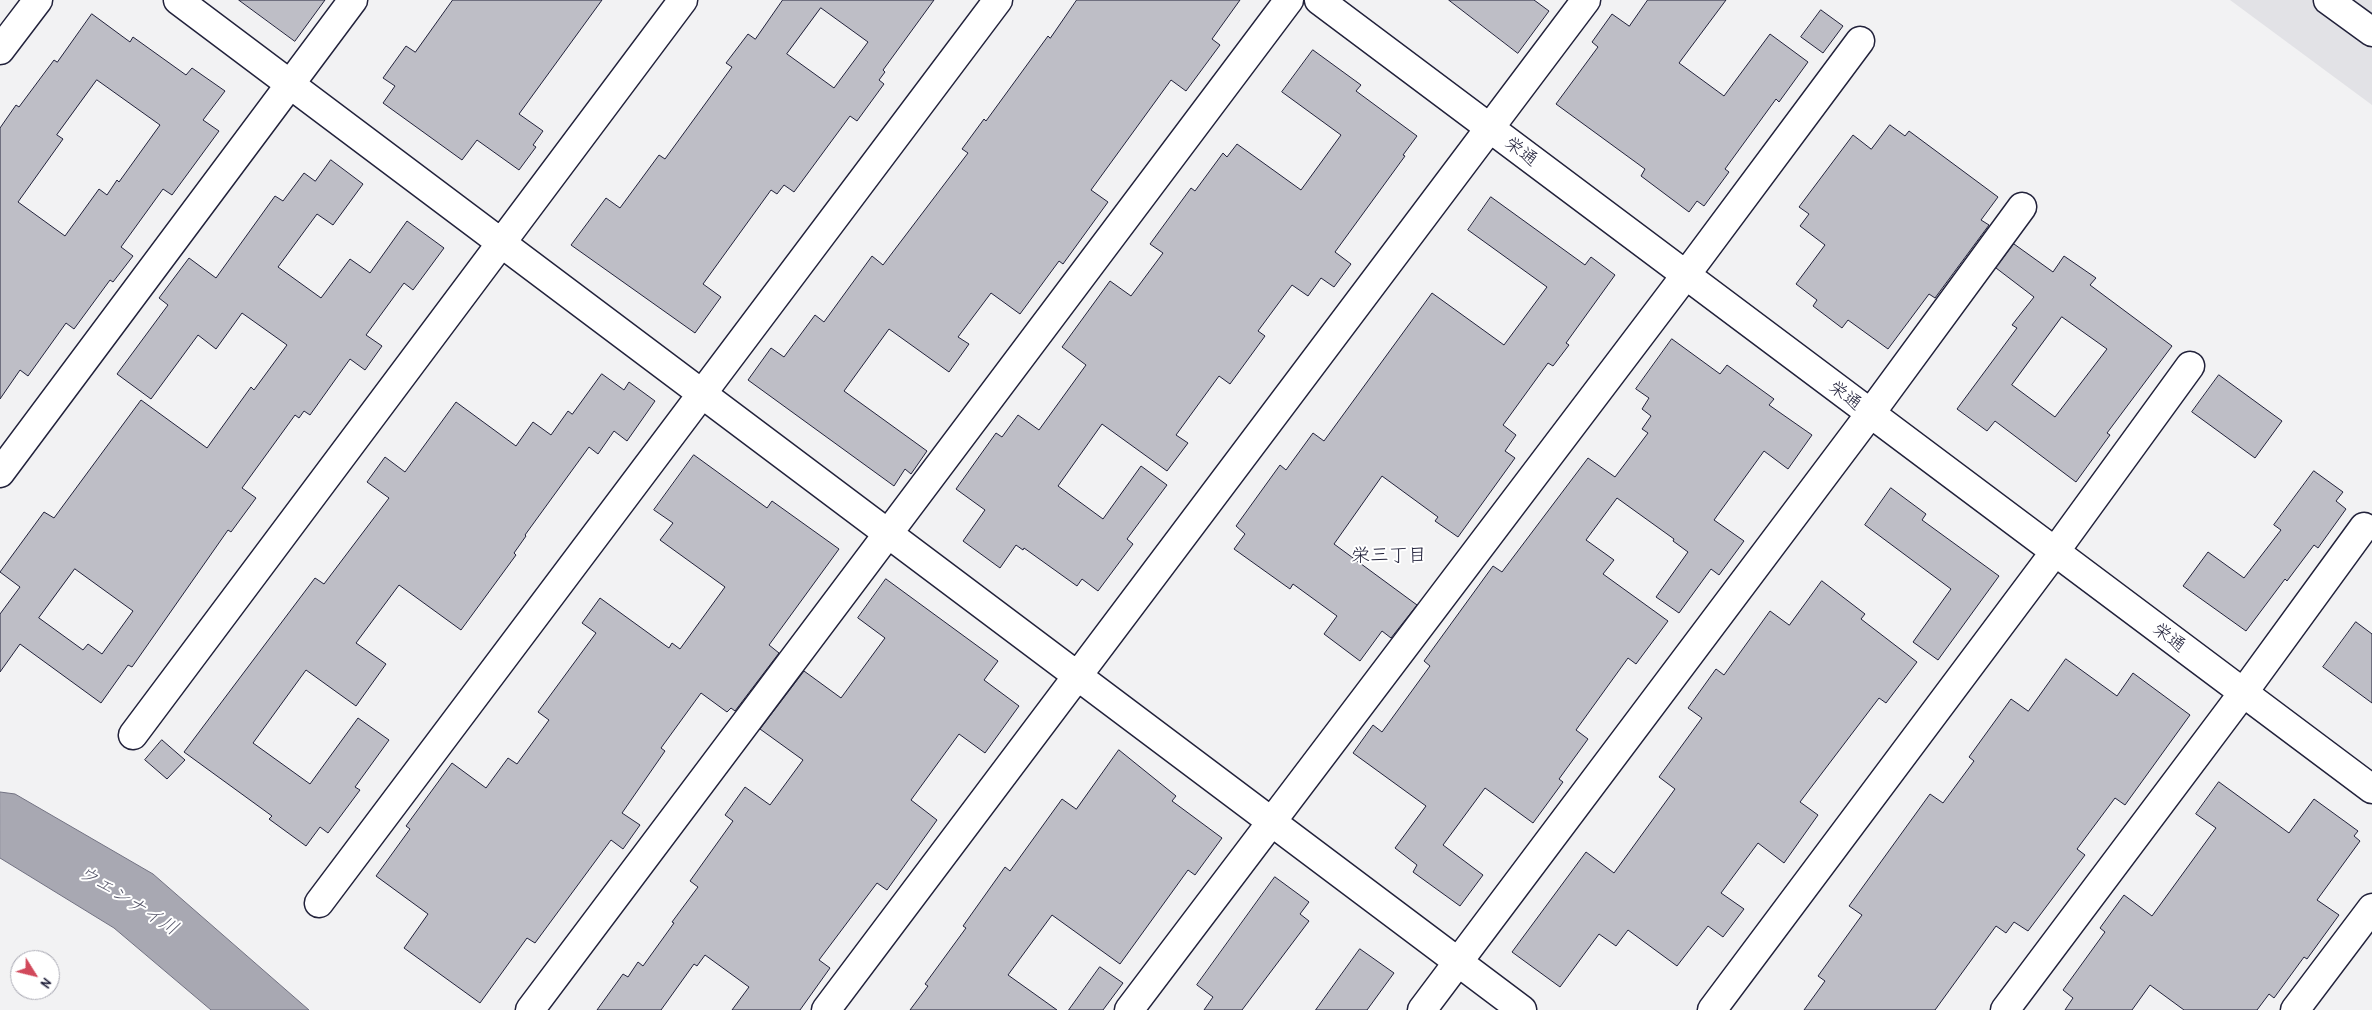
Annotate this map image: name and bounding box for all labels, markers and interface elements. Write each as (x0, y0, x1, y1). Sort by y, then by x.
street label: 栄通 (1500, 133, 1542, 171)
street label: 栄通 (1824, 377, 1866, 415)
district label: 栄三丁目 (1351, 545, 1427, 567)
street label: 栄通 (2148, 619, 2190, 657)
water label: ウエンナイ川 (74, 861, 182, 941)
north arrow (10, 950, 60, 1000)
text: N (37, 975, 57, 992)

